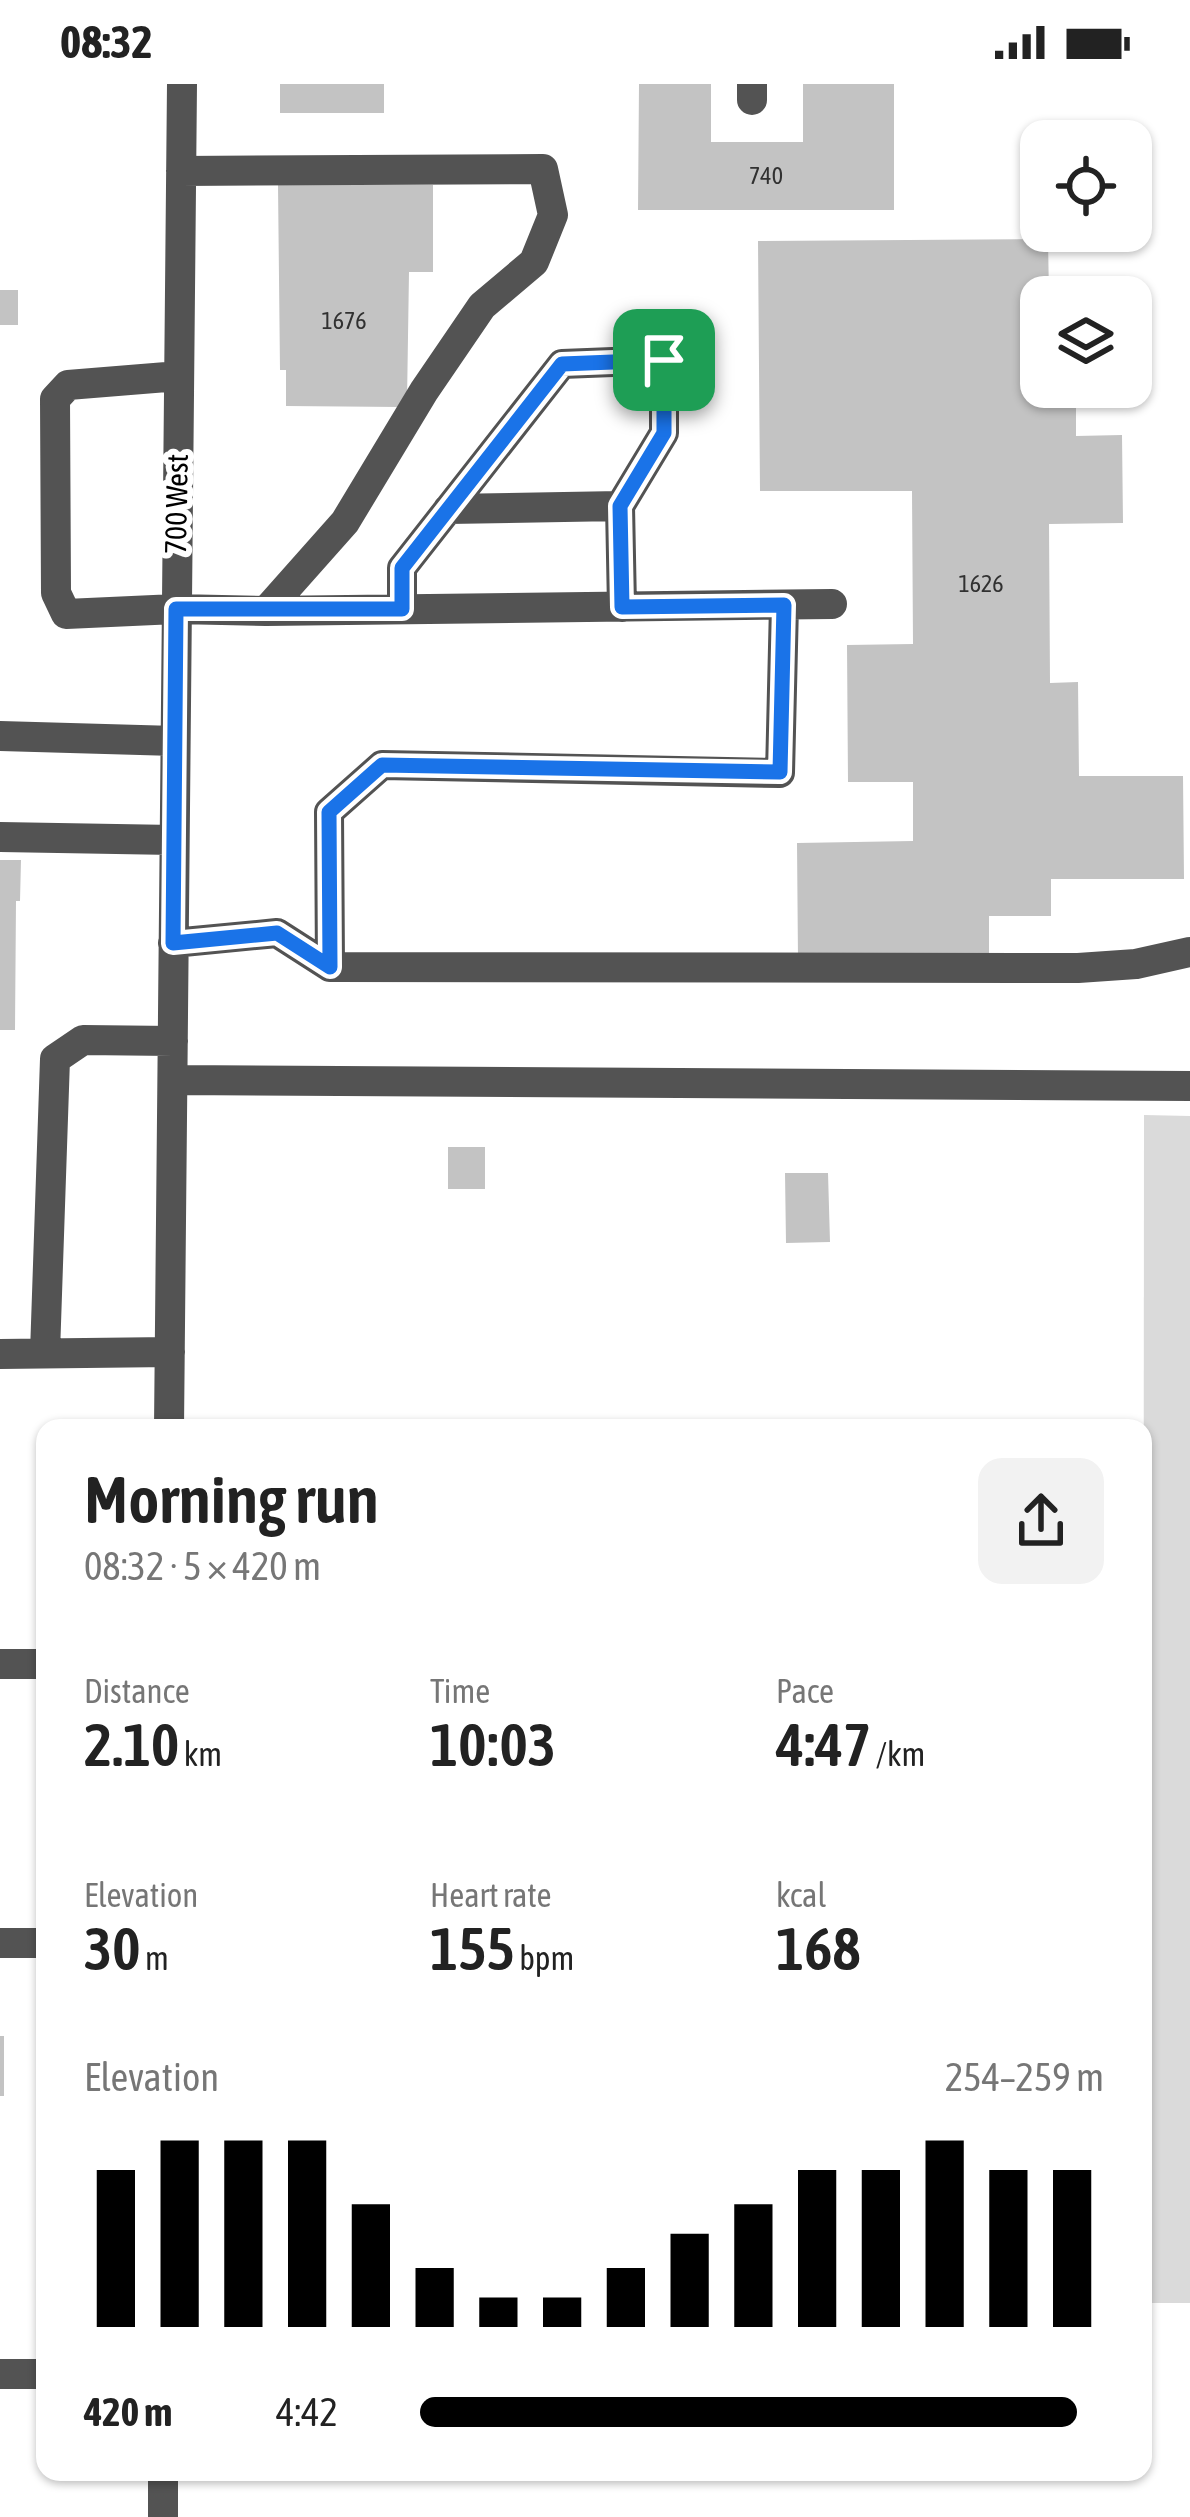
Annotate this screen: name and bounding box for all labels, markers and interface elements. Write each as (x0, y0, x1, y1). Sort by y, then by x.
text: 08:32 (60, 16, 153, 68)
map controls (1020, 120, 1152, 408)
button: locate (1020, 120, 1152, 252)
house number: 740 (749, 162, 783, 189)
button: layers (1020, 276, 1152, 408)
house number: 1676 (321, 307, 367, 334)
pin (613, 309, 715, 411)
icon: arrive (631, 327, 697, 393)
street label: 700 West (158, 454, 194, 554)
house number: 1626 (958, 570, 1004, 597)
button: share (978, 1458, 1104, 1584)
text: Morning run (84, 1461, 379, 1537)
text: 08:32 · 5 × 420 m (84, 1544, 321, 1588)
text: Distance (84, 1672, 190, 1710)
text: Time (430, 1672, 490, 1710)
text: Pace (776, 1672, 834, 1710)
text: 2.10 (84, 1710, 179, 1779)
text: 10:03 (430, 1710, 556, 1779)
text: 4:47 (776, 1710, 871, 1779)
text: km (179, 1735, 222, 1773)
text: /km (871, 1735, 925, 1773)
text: Elevation (84, 1876, 198, 1914)
text: Heart rate (430, 1876, 552, 1914)
text: kcal (776, 1876, 826, 1914)
text: 30 (84, 1914, 140, 1983)
text: 155 (430, 1914, 515, 1983)
text: 168 (776, 1914, 861, 1983)
text: m (140, 1939, 169, 1977)
text: bpm (515, 1939, 574, 1977)
text: Elevation (84, 2055, 219, 2099)
text: 254–259 m (945, 2055, 1104, 2099)
text: 420 m (84, 2390, 172, 2434)
text: 4:42 (276, 2390, 338, 2434)

